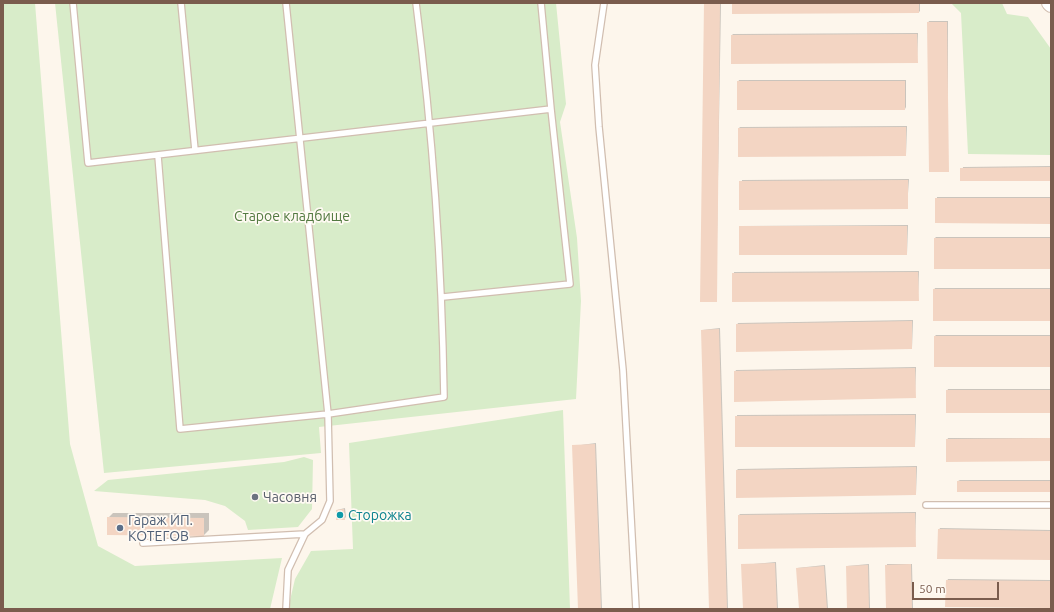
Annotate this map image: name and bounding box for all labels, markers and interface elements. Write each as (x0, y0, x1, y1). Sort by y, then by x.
park label: Старое кладбище (234, 208, 350, 224)
place label: Часовня (263, 489, 317, 505)
marker: Часовня (250, 492, 260, 502)
place label: Сторожка (348, 507, 412, 523)
marker: Сторожка (335, 510, 345, 520)
place label: Гараж ИП. КОТЕГОВ (128, 512, 193, 544)
marker: Гараж ИП. КОТЕГОВ (115, 523, 125, 533)
scale bar (914, 574, 1001, 600)
text: 50 m (919, 582, 946, 595)

